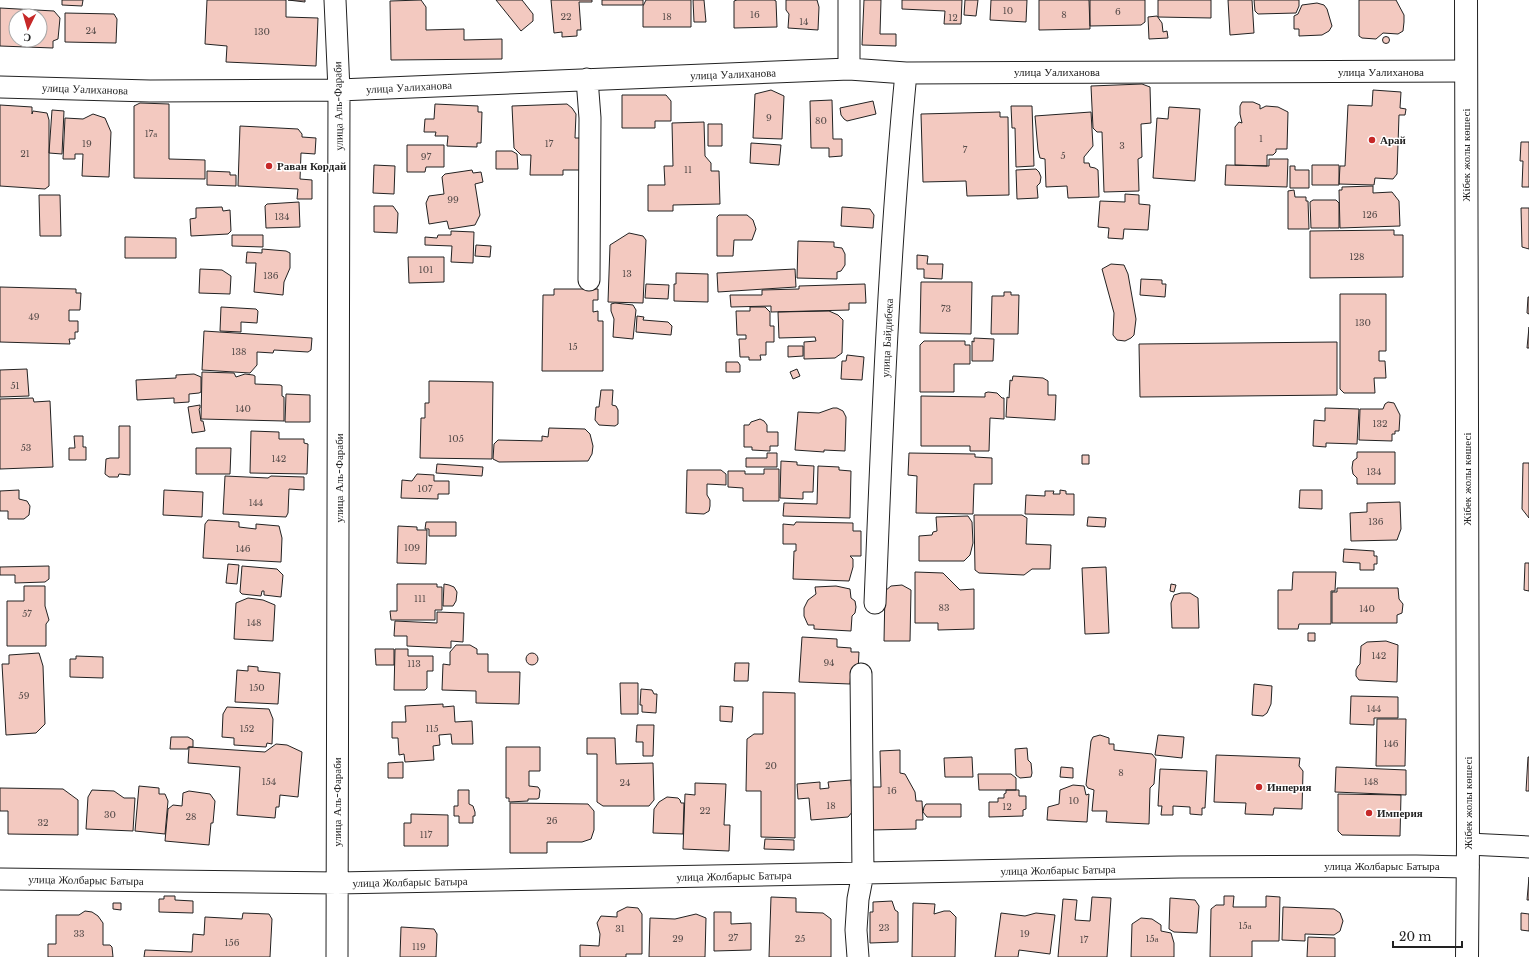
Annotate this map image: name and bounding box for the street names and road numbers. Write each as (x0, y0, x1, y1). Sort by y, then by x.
street label: улица Аль-Фараби (330, 61, 346, 151)
street label: улица Уалиханова (690, 65, 776, 82)
street label: улица Уалиханова (1014, 65, 1100, 79)
street label: улица Уалиханова (1338, 65, 1424, 79)
street label: улица Уалиханова (366, 78, 452, 96)
street label: улица Уалиханова (42, 81, 128, 98)
street label: Жібек жолы көшесі (1459, 109, 1473, 201)
street label: улица Байдибека (878, 298, 896, 378)
street label: улица Аль-Фараби (332, 433, 346, 523)
street label: Жібек жолы көшесі (1460, 433, 1474, 525)
street label: улица Аль-Фараби (330, 757, 344, 847)
street label: Жібек жолы көшесі (1461, 757, 1475, 849)
street label: улица Жолбарыс Батыра (1324, 859, 1440, 873)
street label: улица Жолбарыс Батыра (1000, 862, 1116, 878)
street label: улица Жолбарыс Батыра (676, 868, 792, 884)
street label: улица Жолбарыс Батыра (28, 872, 144, 888)
street label: улица Жолбарыс Батыра (352, 874, 468, 890)

